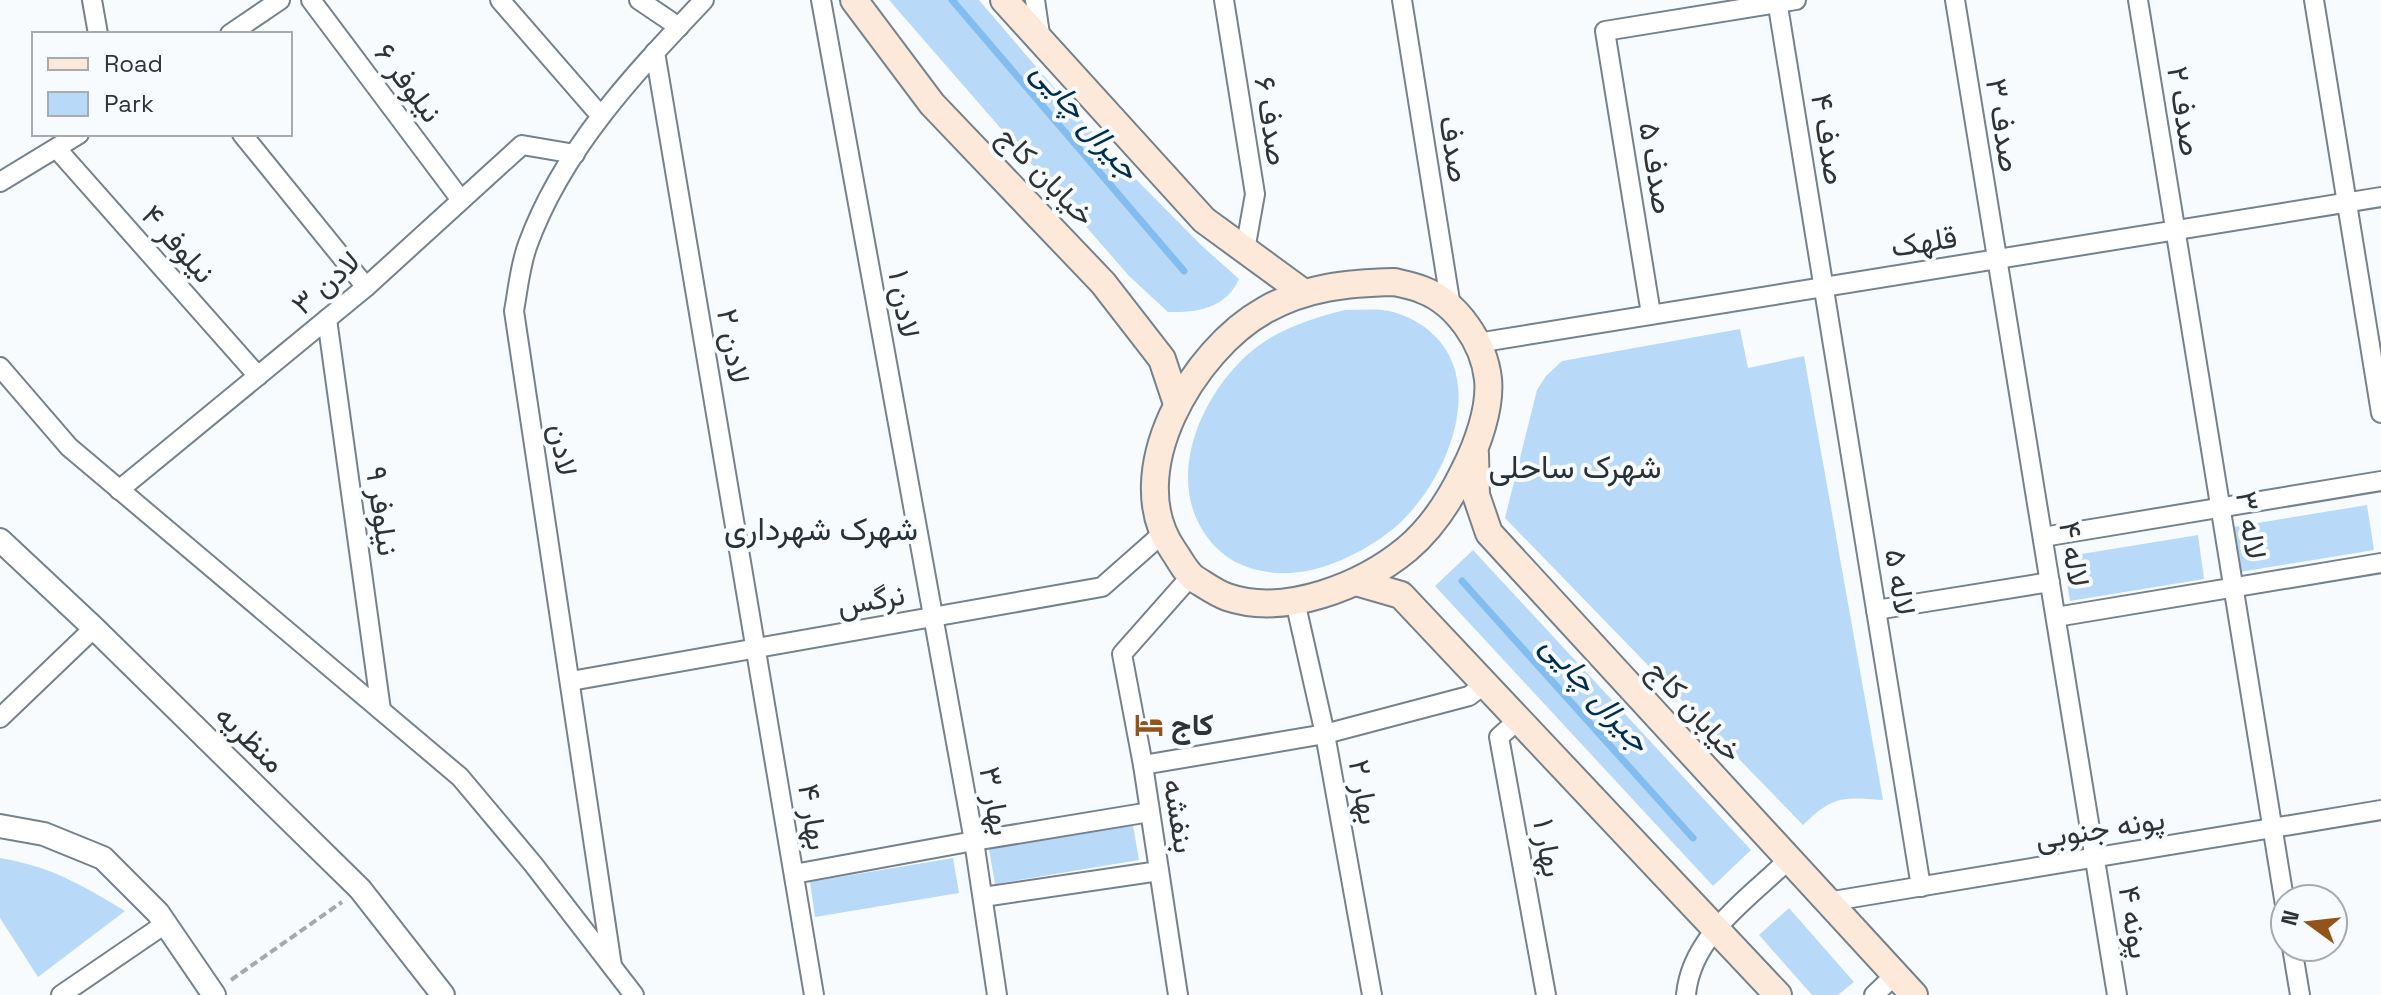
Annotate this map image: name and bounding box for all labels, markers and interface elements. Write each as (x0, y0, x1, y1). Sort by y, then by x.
legend (32, 32, 292, 136)
street label: نیلوفر ۶ (366, 35, 451, 130)
text: Road (104, 48, 163, 79)
water label: جیرال چایی (1022, 52, 1150, 190)
street label: صدف ۲ (2158, 63, 2211, 159)
street label: صدف ۶ (1245, 74, 1298, 168)
street label: صدف ۳ (1977, 75, 2030, 175)
text: Park (104, 88, 154, 119)
street label: صدف ۴ (1802, 90, 1855, 187)
street label: صدف (1430, 113, 1479, 185)
street label: خیابان کاج (988, 117, 1104, 235)
street label: صدف ۵ (1630, 119, 1683, 217)
street label: نیلوفر ۴ (133, 196, 224, 291)
street label: قلهک (1888, 217, 1960, 266)
street label: لادن ۳ (283, 242, 368, 323)
street label: لادن ۱ (879, 267, 930, 341)
street label: لادن ۲ (708, 306, 759, 386)
street label: لادن (540, 421, 587, 479)
district label: شهرک ساحلی (1489, 447, 1661, 487)
street label: نیلوفر ۹ (357, 464, 408, 558)
street label: لاله ۳ (2227, 488, 2276, 562)
district label: شهرک شهرداری (724, 509, 918, 549)
street label: لاله ۴ (2050, 518, 2099, 590)
street label: لاله ۵ (1876, 546, 1925, 618)
street label: نرگس (834, 574, 908, 625)
water label: جیرال چایی (1531, 626, 1661, 763)
street label: خیابان کاج (1638, 651, 1752, 771)
street label: منظریه (207, 696, 294, 781)
place label: کاج (1171, 705, 1214, 745)
hotel icon: کاج (1134, 710, 1164, 740)
street label: بهار ۲ (1340, 756, 1389, 827)
street label: بهار ۳ (970, 763, 1021, 838)
street label: بنفشه (1154, 776, 1205, 856)
street label: بهار ۴ (789, 781, 838, 853)
street label: پونه جنوبی (2032, 799, 2168, 859)
street label: بهار ۱ (1524, 816, 1573, 880)
street label: پونه ۴ (2109, 883, 2159, 961)
north arrow (2269, 883, 2349, 963)
text: N (2274, 907, 2305, 929)

